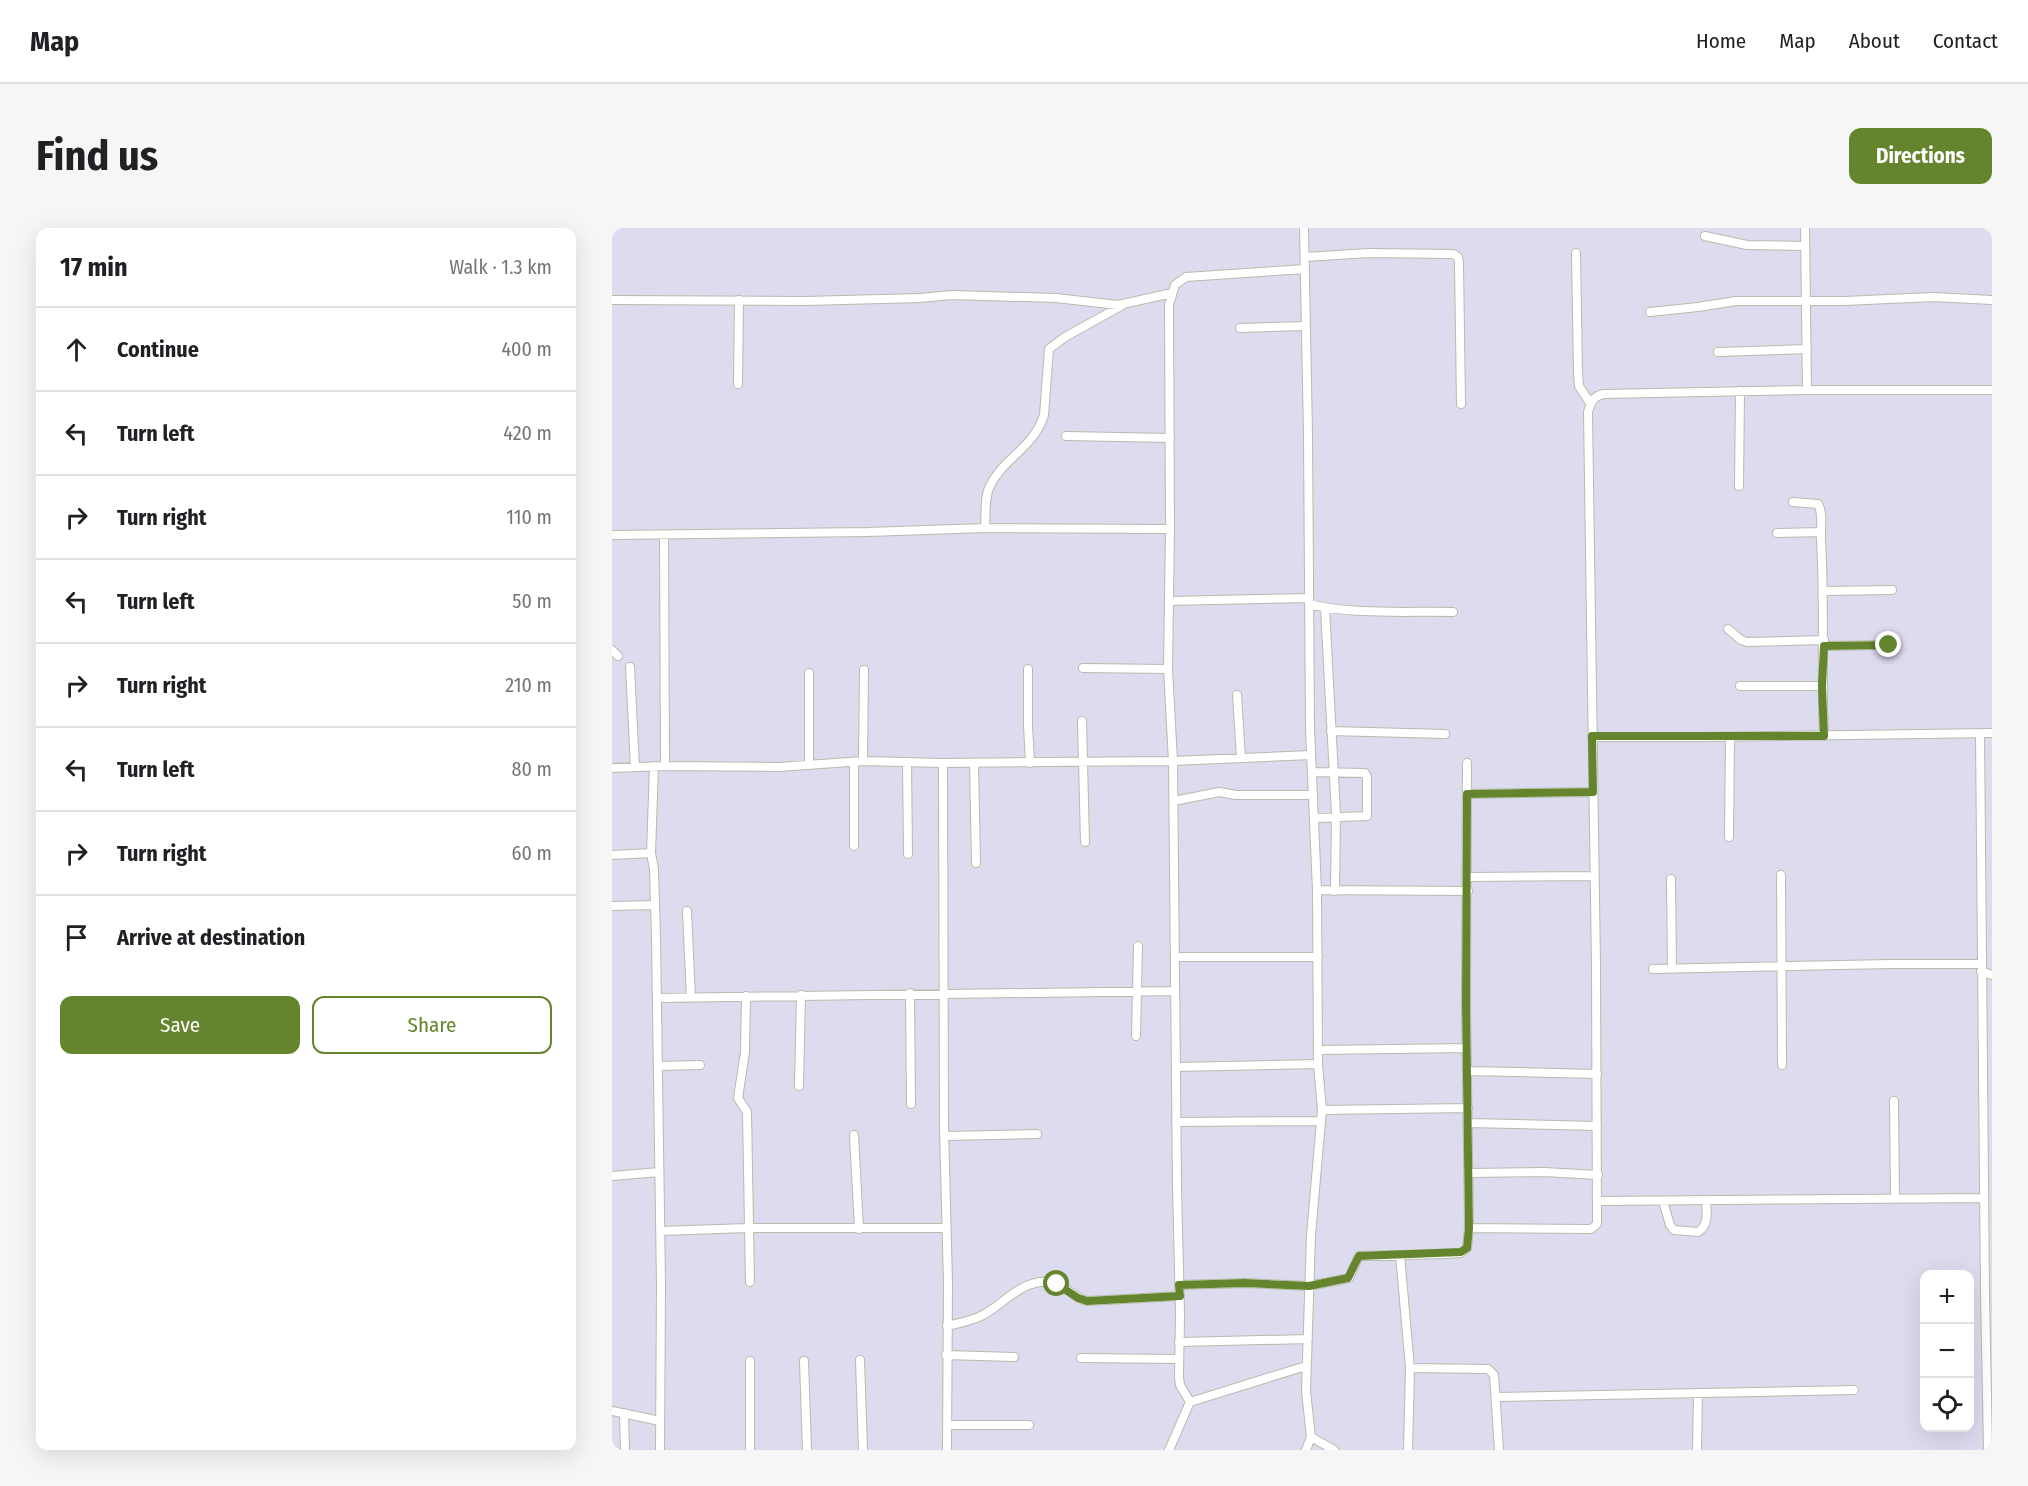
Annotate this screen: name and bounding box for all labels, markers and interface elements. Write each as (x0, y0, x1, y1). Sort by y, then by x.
text: Map (30, 25, 79, 58)
text: Home (1696, 28, 1746, 54)
text: Map (1779, 28, 1816, 54)
text: About (1849, 28, 1900, 54)
text: Contact (1933, 28, 1998, 54)
button: Directions (1849, 128, 1992, 184)
text: Find us (36, 131, 158, 181)
text: 17 min (60, 252, 128, 283)
text: Walk · 1.3 km (449, 255, 552, 279)
icon: ahead (60, 333, 93, 366)
text: Continue (117, 336, 199, 363)
text: 400 m (501, 337, 552, 361)
icon: left (60, 417, 93, 450)
text: Turn left (117, 420, 195, 447)
text: 420 m (503, 421, 552, 445)
icon: right (60, 501, 93, 534)
text: Turn right (117, 504, 206, 531)
text: 110 m (506, 505, 552, 529)
icon: left (60, 585, 93, 618)
text: Turn left (117, 588, 195, 615)
text: 50 m (512, 589, 552, 613)
route end (1875, 631, 1901, 657)
icon: right (60, 669, 93, 702)
text: Turn right (117, 672, 206, 699)
text: 210 m (505, 673, 552, 697)
icon: left (60, 753, 93, 786)
text: Turn left (117, 756, 195, 783)
text: 80 m (512, 757, 552, 781)
icon: right (60, 837, 93, 870)
text: Turn right (117, 840, 206, 867)
text: 60 m (512, 841, 552, 865)
icon: arrive (60, 921, 93, 954)
text: Arrive at destination (117, 924, 305, 951)
button: Save (60, 996, 300, 1054)
button: Share (312, 996, 552, 1054)
route start (1043, 1270, 1069, 1296)
map controls (1920, 1270, 1974, 1432)
button: + (1920, 1270, 1974, 1324)
button: − (1920, 1324, 1974, 1378)
button: locate (1920, 1378, 1974, 1432)

